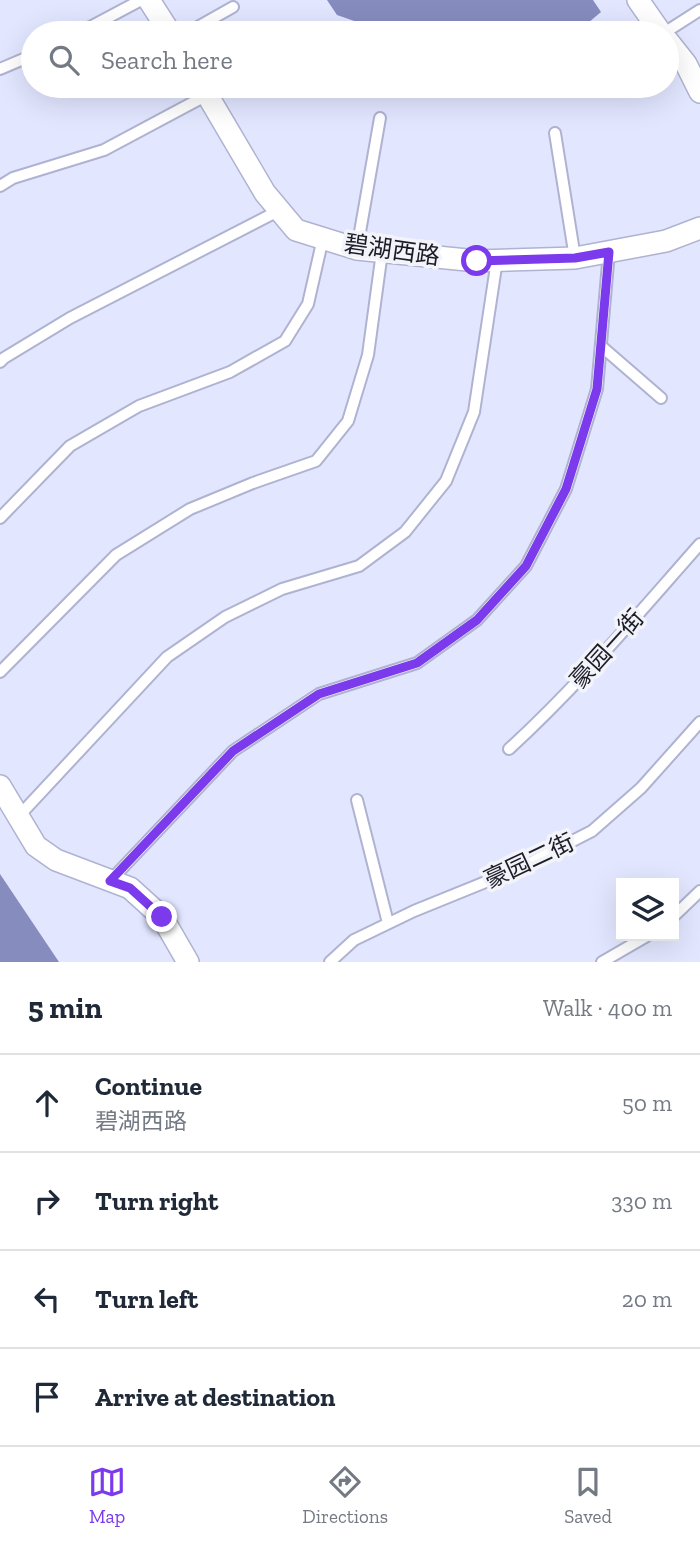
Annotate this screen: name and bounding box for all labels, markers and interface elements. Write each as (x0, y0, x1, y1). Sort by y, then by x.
search box (21, 21, 679, 98)
icon: search (45, 41, 83, 79)
text: Search here (101, 44, 233, 76)
street label: 碧湖西路 (343, 228, 442, 271)
route start (461, 245, 492, 276)
street label: 豪园一街 (564, 603, 650, 694)
street label: 豪园二街 (479, 827, 578, 894)
map controls (616, 878, 679, 941)
button: layers (616, 878, 679, 941)
route end (146, 901, 177, 932)
text: 5 min (28, 990, 102, 1026)
text: Walk · 400 m (543, 994, 672, 1022)
text: Continue (95, 1070, 202, 1102)
icon: ahead (28, 1084, 66, 1122)
text: 50 m (622, 1089, 672, 1117)
text: 碧湖西路 (95, 1107, 187, 1135)
icon: right (28, 1182, 66, 1220)
text: Turn right (95, 1185, 218, 1217)
text: 330 m (611, 1187, 672, 1215)
icon: left (28, 1280, 66, 1318)
text: Turn left (95, 1283, 198, 1315)
text: 20 m (622, 1285, 672, 1313)
icon: arrive (28, 1378, 66, 1416)
text: Arrive at destination (95, 1381, 335, 1413)
tab: Map (88, 1463, 126, 1528)
tab: Directions (302, 1463, 388, 1528)
tab: Saved (564, 1463, 612, 1528)

